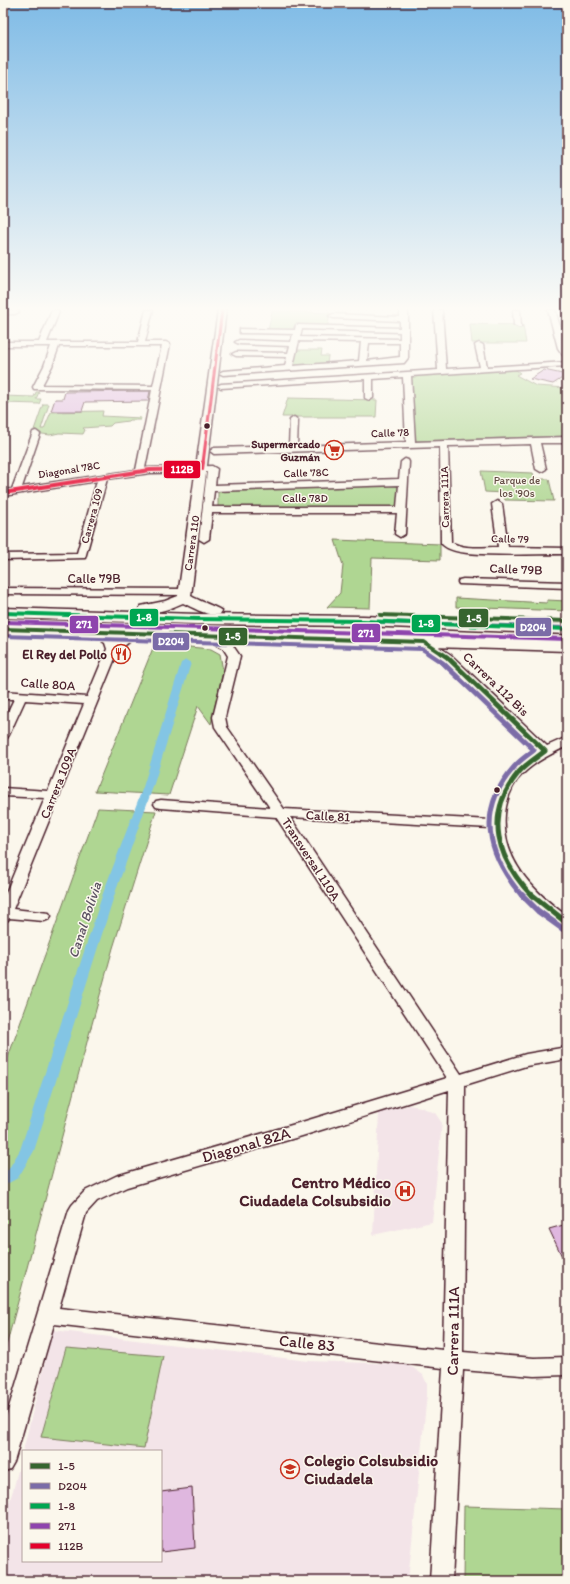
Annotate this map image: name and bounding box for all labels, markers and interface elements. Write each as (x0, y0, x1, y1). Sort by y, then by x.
unlabelled marker (202, 421, 212, 431)
street label: Calle 78 (371, 426, 409, 440)
place label: Supermercado Guzmán (251, 438, 321, 464)
supermarket icon: Supermercado Guzmán (323, 439, 345, 461)
street label: Diagonal 78C (37, 459, 101, 481)
line badge: 112B (163, 460, 201, 479)
text: 112B (170, 463, 194, 476)
street label: Calle 78C (283, 466, 329, 480)
street label: Carrera 111A (438, 466, 452, 528)
park label: Parque de los '90s (494, 474, 540, 500)
street label: Carrera 109 (78, 487, 106, 545)
street label: Calle 78D (282, 492, 328, 505)
street label: Carrera 110 (182, 514, 202, 572)
street label: Calle 79 (491, 532, 529, 546)
street label: Calle 79B (489, 561, 543, 577)
street label: Calle 79B (67, 571, 121, 586)
line badge: 1-8 (129, 608, 159, 627)
line badge: 1-5 (458, 608, 489, 628)
text: 1-8 (136, 611, 152, 624)
text: 1-5 (466, 612, 482, 625)
line badge: 1-8 (411, 614, 441, 633)
line badge: 271 (69, 615, 99, 634)
text: 1-8 (418, 617, 434, 630)
line badge: D204 (515, 617, 552, 637)
text: 271 (76, 618, 93, 631)
text: D204 (520, 621, 547, 634)
unlabelled marker (200, 623, 210, 633)
line badge: 271 (351, 623, 381, 643)
line badge: 1-5 (218, 627, 248, 646)
text: 271 (358, 627, 375, 640)
text: 1-5 (225, 630, 241, 643)
line badge: D204 (152, 632, 190, 651)
text: D204 (158, 635, 185, 648)
restaurant icon: El Rey del Pollo (110, 643, 132, 665)
place label: El Rey del Pollo (22, 647, 107, 663)
street label: Carrera 112 Bis (460, 649, 532, 719)
street label: Calle 80A (20, 675, 77, 693)
street label: Carrera 109A (37, 745, 79, 821)
unlabelled marker (492, 785, 502, 795)
street label: Calle 81 (305, 807, 351, 825)
street label: Transversal 110A (279, 815, 344, 904)
water label: Canal Bolivia (65, 879, 106, 960)
street label: Diagonal 82A (199, 1123, 293, 1167)
place label: Centro Médico Ciudadela Colsubsidio (239, 1173, 391, 1210)
hospital icon: Centro Médico Ciudadela Colsubsidio (394, 1180, 416, 1202)
street label: Carrera 111A (443, 1286, 463, 1376)
street label: Calle 83 (278, 1331, 336, 1355)
legend (22, 1450, 162, 1562)
place label: Colegio Colsubsidio Ciudadela (304, 1451, 438, 1488)
school or university icon: Colegio Colsubsidio Ciudadela (279, 1458, 301, 1480)
text: 1-5 (58, 1459, 75, 1473)
text: D204 (58, 1479, 87, 1493)
text: 1-8 (58, 1499, 75, 1513)
text: 271 (58, 1519, 76, 1533)
text: 112B (58, 1539, 83, 1553)

